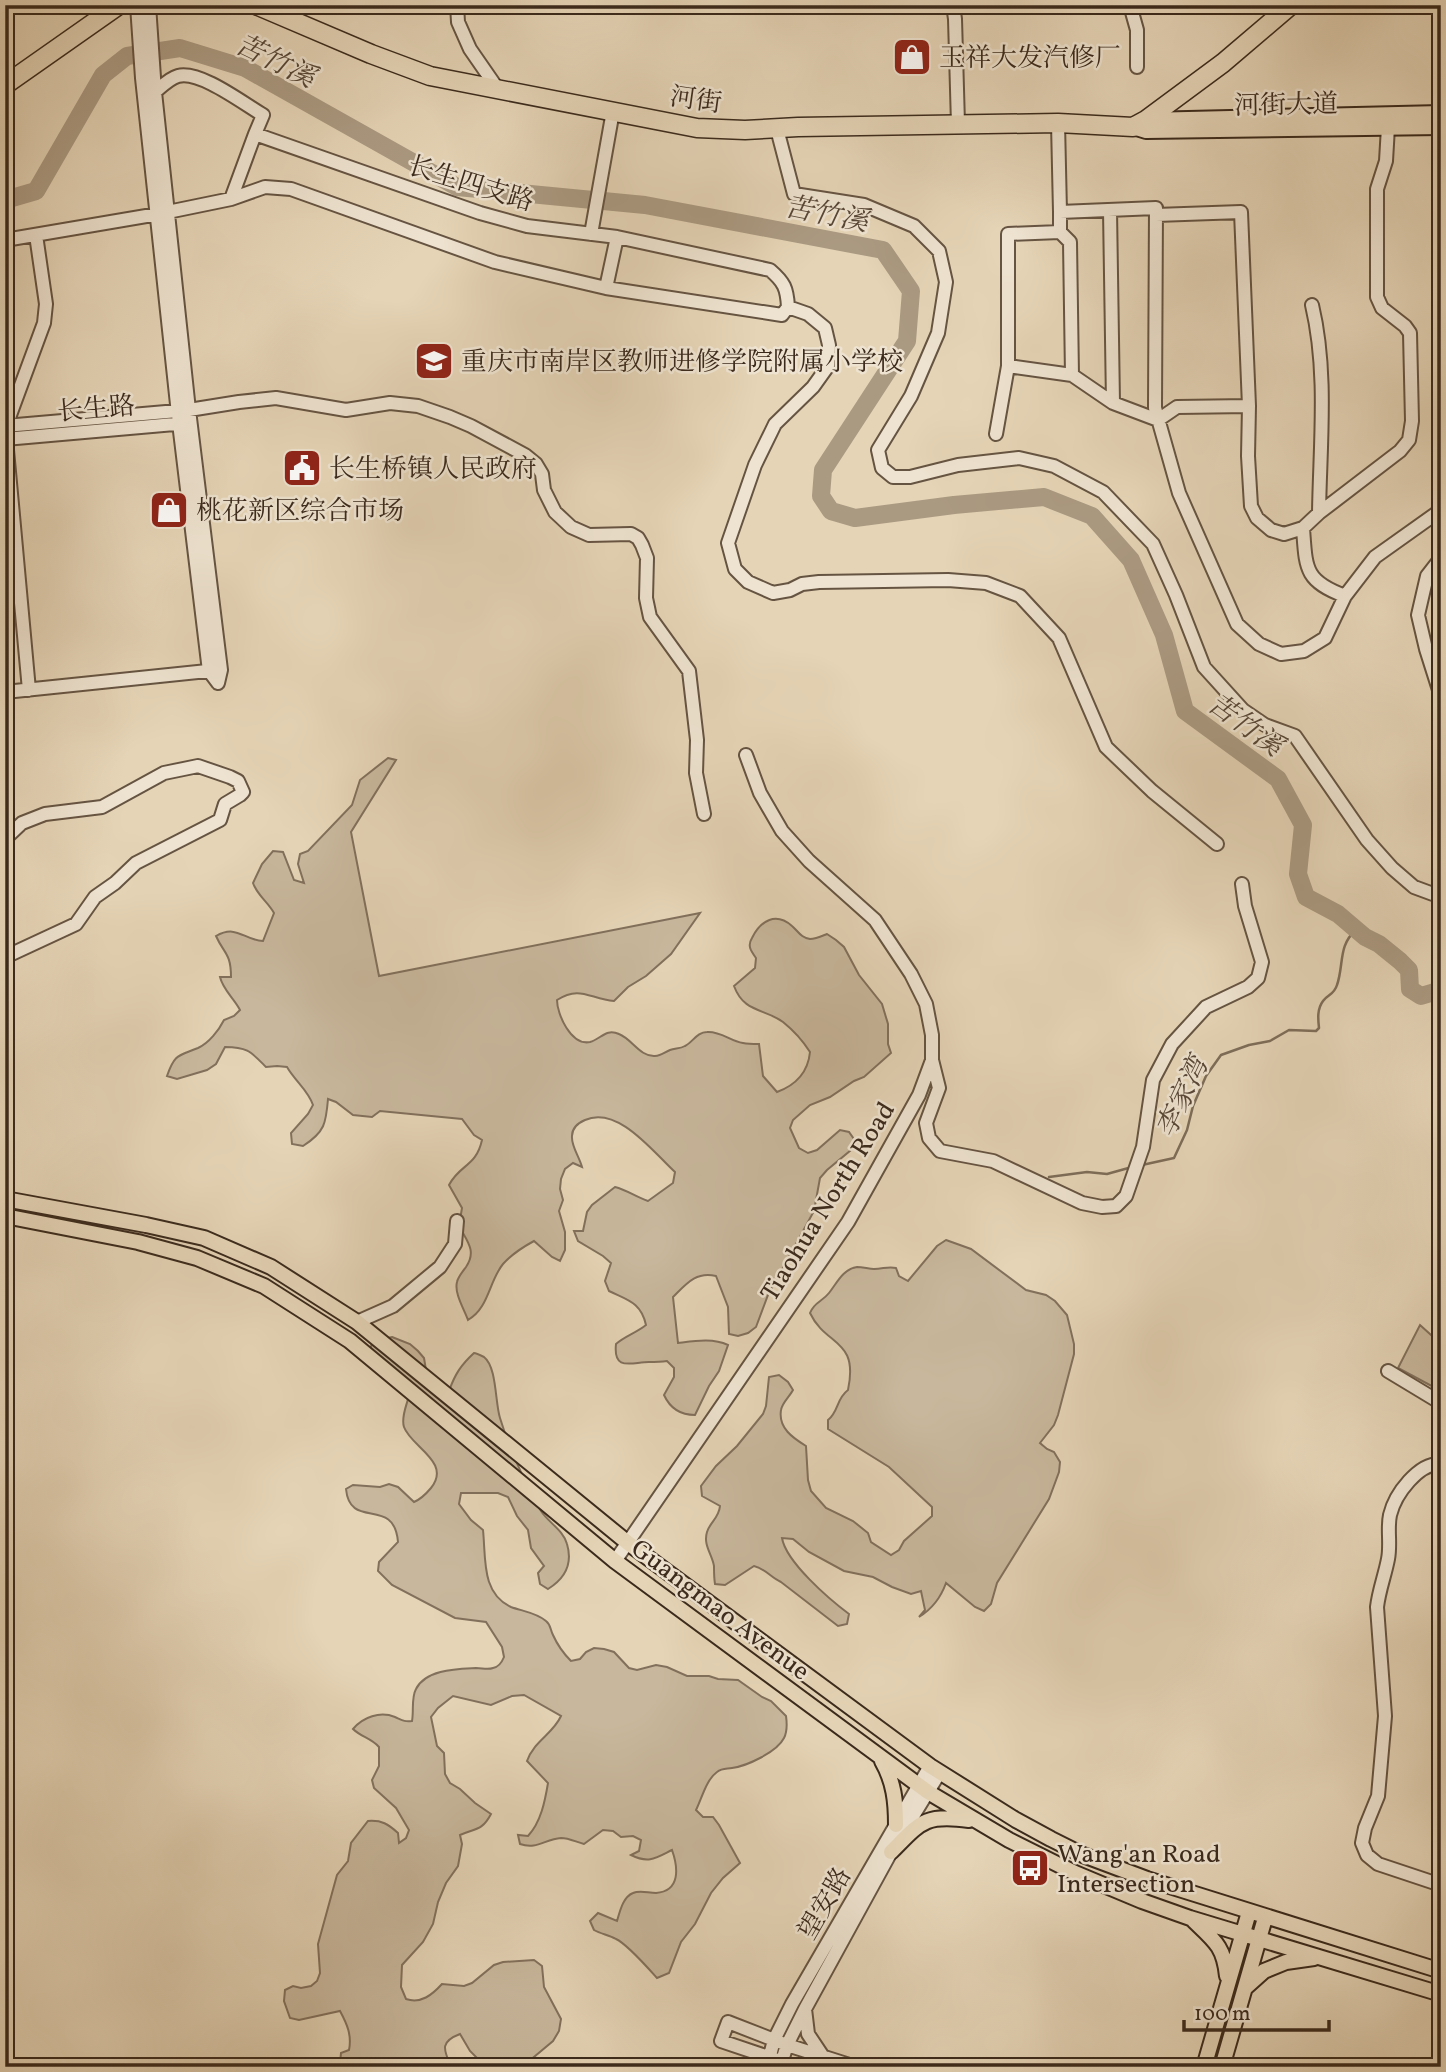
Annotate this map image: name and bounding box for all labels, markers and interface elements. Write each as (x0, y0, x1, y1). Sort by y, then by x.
water label: 苦竹溪 (229, 26, 324, 99)
shop icon: 玉祥大发汽修厂 (891, 36, 933, 78)
place label: 玉祥大发汽修厂 (939, 41, 1121, 77)
street label: 河街 (667, 80, 724, 122)
street label: 河街大道 (1234, 87, 1338, 125)
street label: 长生四支路 (403, 149, 538, 221)
water label: 苦竹溪 (782, 188, 874, 243)
school or university icon: 重庆市南岸区教师进修学院附属小学校 (413, 340, 455, 382)
place label: 重庆市南岸区教师进修学院附属小学校 (461, 345, 903, 381)
street label: 长生路 (56, 389, 137, 431)
public building icon: 长生桥镇人民政府 (281, 447, 323, 489)
place label: 长生桥镇人民政府 (329, 452, 537, 488)
shop icon: 桃花新区综合市场 (148, 489, 190, 531)
place label: 桃花新区综合市场 (196, 494, 404, 530)
water label: 苦竹溪 (1199, 686, 1292, 768)
water label: 李家湾 (1148, 1048, 1220, 1144)
street label: Tiaohua North Road (753, 1095, 905, 1309)
street label: Guangmao Avenue (623, 1531, 817, 1690)
place label: Wang'an Road Intersection (1057, 1837, 1221, 1903)
bus stop icon: Wang'an Road Intersection (1009, 1847, 1051, 1889)
street label: 望安路 (791, 1861, 861, 1947)
scale bar (1184, 1988, 1329, 2032)
text: 100 m (1194, 2000, 1251, 2029)

